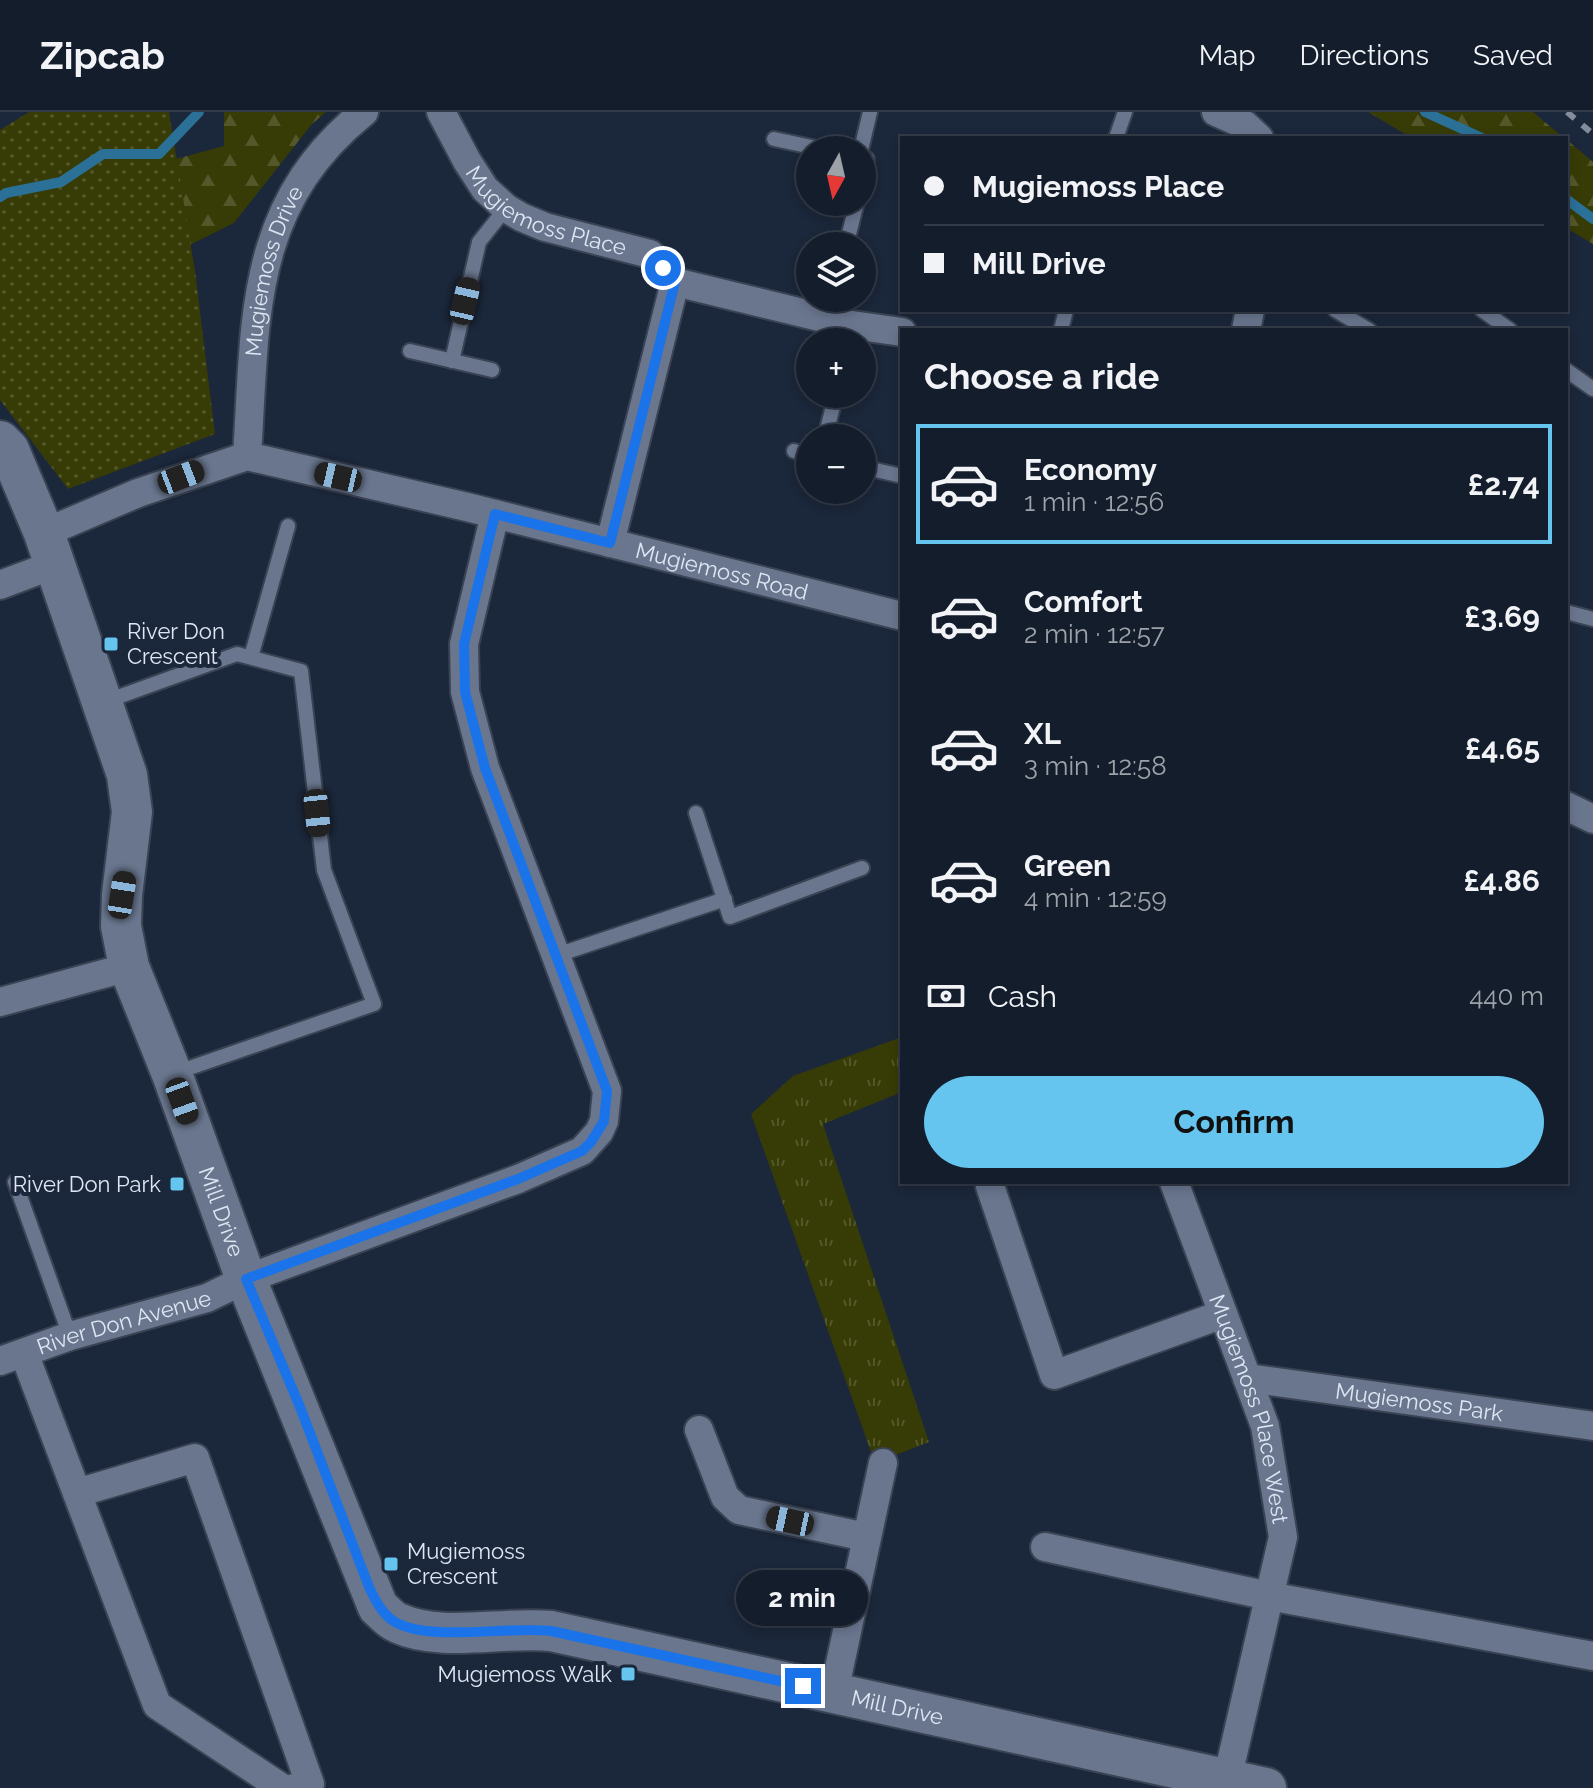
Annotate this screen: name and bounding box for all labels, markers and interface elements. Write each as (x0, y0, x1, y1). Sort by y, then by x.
text: Zipcab (40, 33, 165, 78)
text: Map (1199, 39, 1256, 72)
text: Directions (1300, 39, 1429, 72)
text: Saved (1473, 39, 1553, 72)
north arrow (796, 136, 876, 216)
map controls (796, 136, 876, 504)
street label: Mugiemoss Place (461, 161, 629, 260)
text: Mugiemoss Place (972, 169, 1224, 204)
street label: Mugiemoss Drive (240, 181, 308, 357)
button: layers (796, 232, 876, 312)
text: Mill Drive (972, 246, 1106, 281)
route start (645, 250, 681, 286)
car (448, 275, 482, 327)
button: + (796, 328, 876, 408)
text: Choose a ride (924, 355, 1159, 397)
button: − (796, 424, 876, 504)
icon: car (928, 448, 1000, 520)
text: Economy (1024, 452, 1157, 487)
car (154, 457, 208, 497)
car (312, 460, 364, 494)
text: £2.74 (1468, 467, 1540, 502)
text: 1 min · 12:56 (1024, 487, 1164, 517)
street label: Mugiemoss Road (633, 537, 811, 605)
icon: car (928, 580, 1000, 652)
text: Comfort (1024, 584, 1143, 619)
text: £3.69 (1464, 599, 1540, 634)
place label: River Don Crescent (127, 618, 225, 669)
text: 2 min · 12:57 (1024, 619, 1165, 649)
marker: River Don Crescent (102, 635, 120, 653)
icon: car (928, 712, 1000, 784)
text: XL (1024, 716, 1061, 751)
text: £4.65 (1465, 731, 1540, 766)
text: 3 min · 12:58 (1024, 751, 1167, 781)
car (303, 788, 331, 838)
icon: car (928, 844, 1000, 916)
text: Green (1024, 848, 1111, 883)
text: £4.86 (1463, 863, 1540, 898)
car (106, 869, 138, 921)
text: 4 min · 12:59 (1024, 883, 1167, 913)
icon: cash (924, 974, 968, 1018)
text: Cash (988, 979, 1057, 1014)
text: 440 m (1469, 981, 1544, 1011)
car (163, 1074, 201, 1128)
button: Confirm (924, 1076, 1544, 1168)
street label: Mill Drive (194, 1163, 250, 1260)
place label: River Don Park (13, 1171, 161, 1197)
marker: River Don Park (168, 1175, 186, 1193)
street label: River Don Avenue (33, 1285, 214, 1360)
street label: Mugiemoss Place West (1204, 1291, 1294, 1526)
street label: Mugiemoss Park (1334, 1377, 1505, 1426)
car (764, 1504, 816, 1538)
place label: Mugiemoss Crescent (407, 1538, 525, 1589)
marker: Mugiemoss Crescent (382, 1555, 400, 1573)
callout: 2 min (737, 1570, 869, 1626)
text: 2 min (768, 1583, 836, 1613)
place label: Mugiemoss Walk (437, 1661, 612, 1687)
marker: Mugiemoss Walk (619, 1665, 637, 1683)
route end (785, 1668, 821, 1704)
street label: Mill Drive (849, 1684, 946, 1730)

